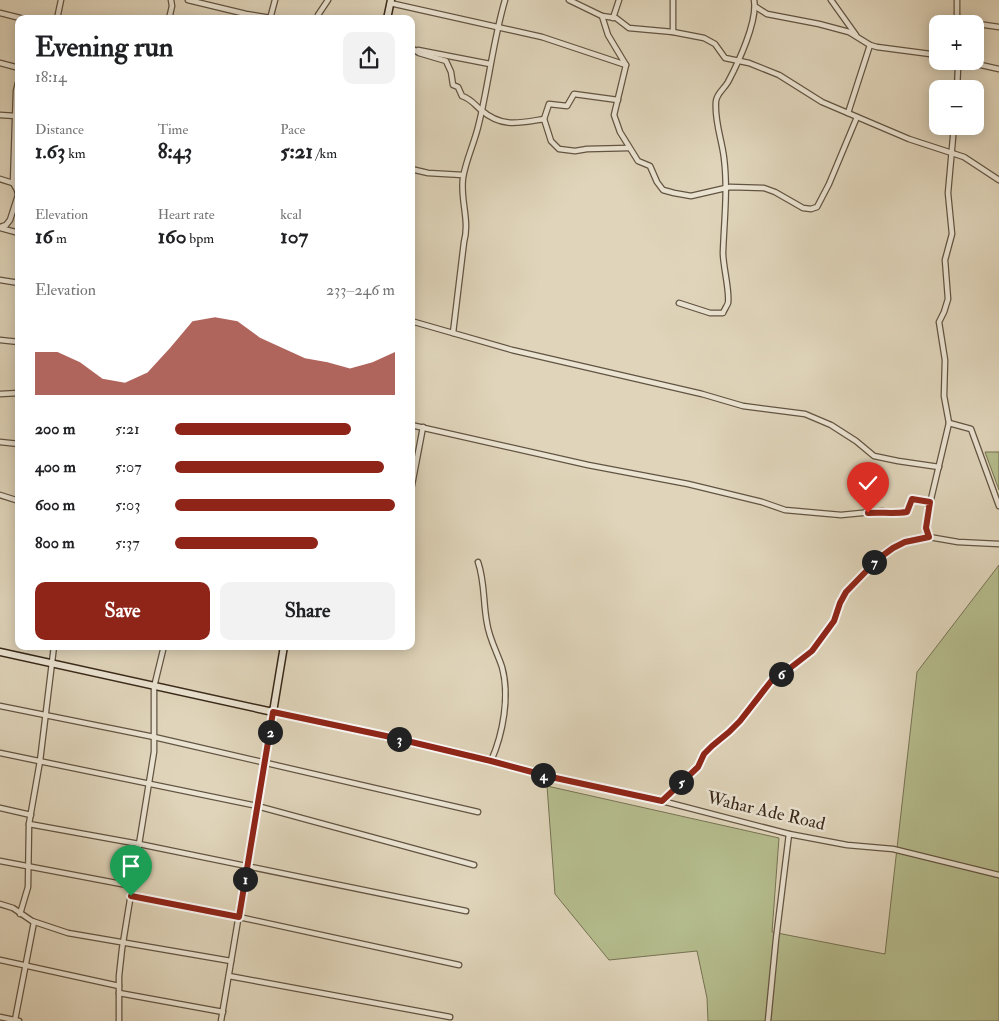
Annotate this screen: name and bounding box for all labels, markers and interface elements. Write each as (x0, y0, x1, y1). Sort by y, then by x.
map controls (929, 15, 984, 135)
button: + (929, 15, 984, 70)
text: Evening run (35, 30, 173, 65)
button: share (343, 32, 395, 84)
text: 18:14 (35, 67, 67, 87)
button: − (929, 80, 984, 135)
text: Distance (35, 121, 84, 138)
text: Time (158, 121, 188, 138)
text: Pace (280, 121, 305, 138)
text: 1.63 (35, 138, 65, 165)
text: 8:43 (158, 138, 192, 165)
text: 5:21 (280, 138, 313, 165)
text: km (65, 145, 86, 162)
text: /km (313, 145, 337, 162)
text: Elevation (35, 206, 88, 223)
text: Heart rate (158, 206, 215, 223)
text: kcal (280, 206, 302, 223)
text: 16 (35, 223, 53, 250)
text: 160 (158, 223, 186, 250)
text: 107 (280, 223, 308, 250)
text: m (53, 230, 67, 247)
text: bpm (186, 230, 214, 247)
text: Elevation (35, 280, 96, 300)
text: 233–246 m (326, 280, 395, 300)
text: 200 m (35, 419, 75, 439)
text: 5:21 (115, 419, 140, 439)
text: 400 m (35, 457, 76, 477)
text: 5:07 (115, 457, 142, 477)
pin (847, 462, 889, 513)
icon: check (854, 469, 882, 497)
text: 600 m (35, 495, 75, 515)
text: 5:03 (115, 495, 140, 515)
text: 800 m (35, 533, 75, 553)
text: 5:37 (115, 533, 139, 553)
pin: 7 (862, 550, 886, 574)
text: 7 (871, 554, 878, 571)
button: Save (35, 582, 210, 640)
button: Share (220, 582, 395, 640)
pin: 6 (768, 662, 794, 686)
text: 6 (778, 666, 785, 683)
pin: 2 (258, 720, 282, 744)
text: 2 (267, 724, 274, 741)
pin: 3 (386, 726, 412, 752)
text: 3 (397, 731, 402, 748)
pin: 4 (530, 762, 556, 788)
text: 4 (540, 767, 547, 784)
pin: 5 (668, 770, 694, 794)
text: 5 (678, 774, 685, 791)
street label: Wahar Ade Road (704, 786, 828, 836)
pin (110, 845, 152, 896)
icon: arrive (117, 852, 145, 880)
pin: 1 (232, 866, 258, 892)
text: 1 (243, 871, 248, 888)

